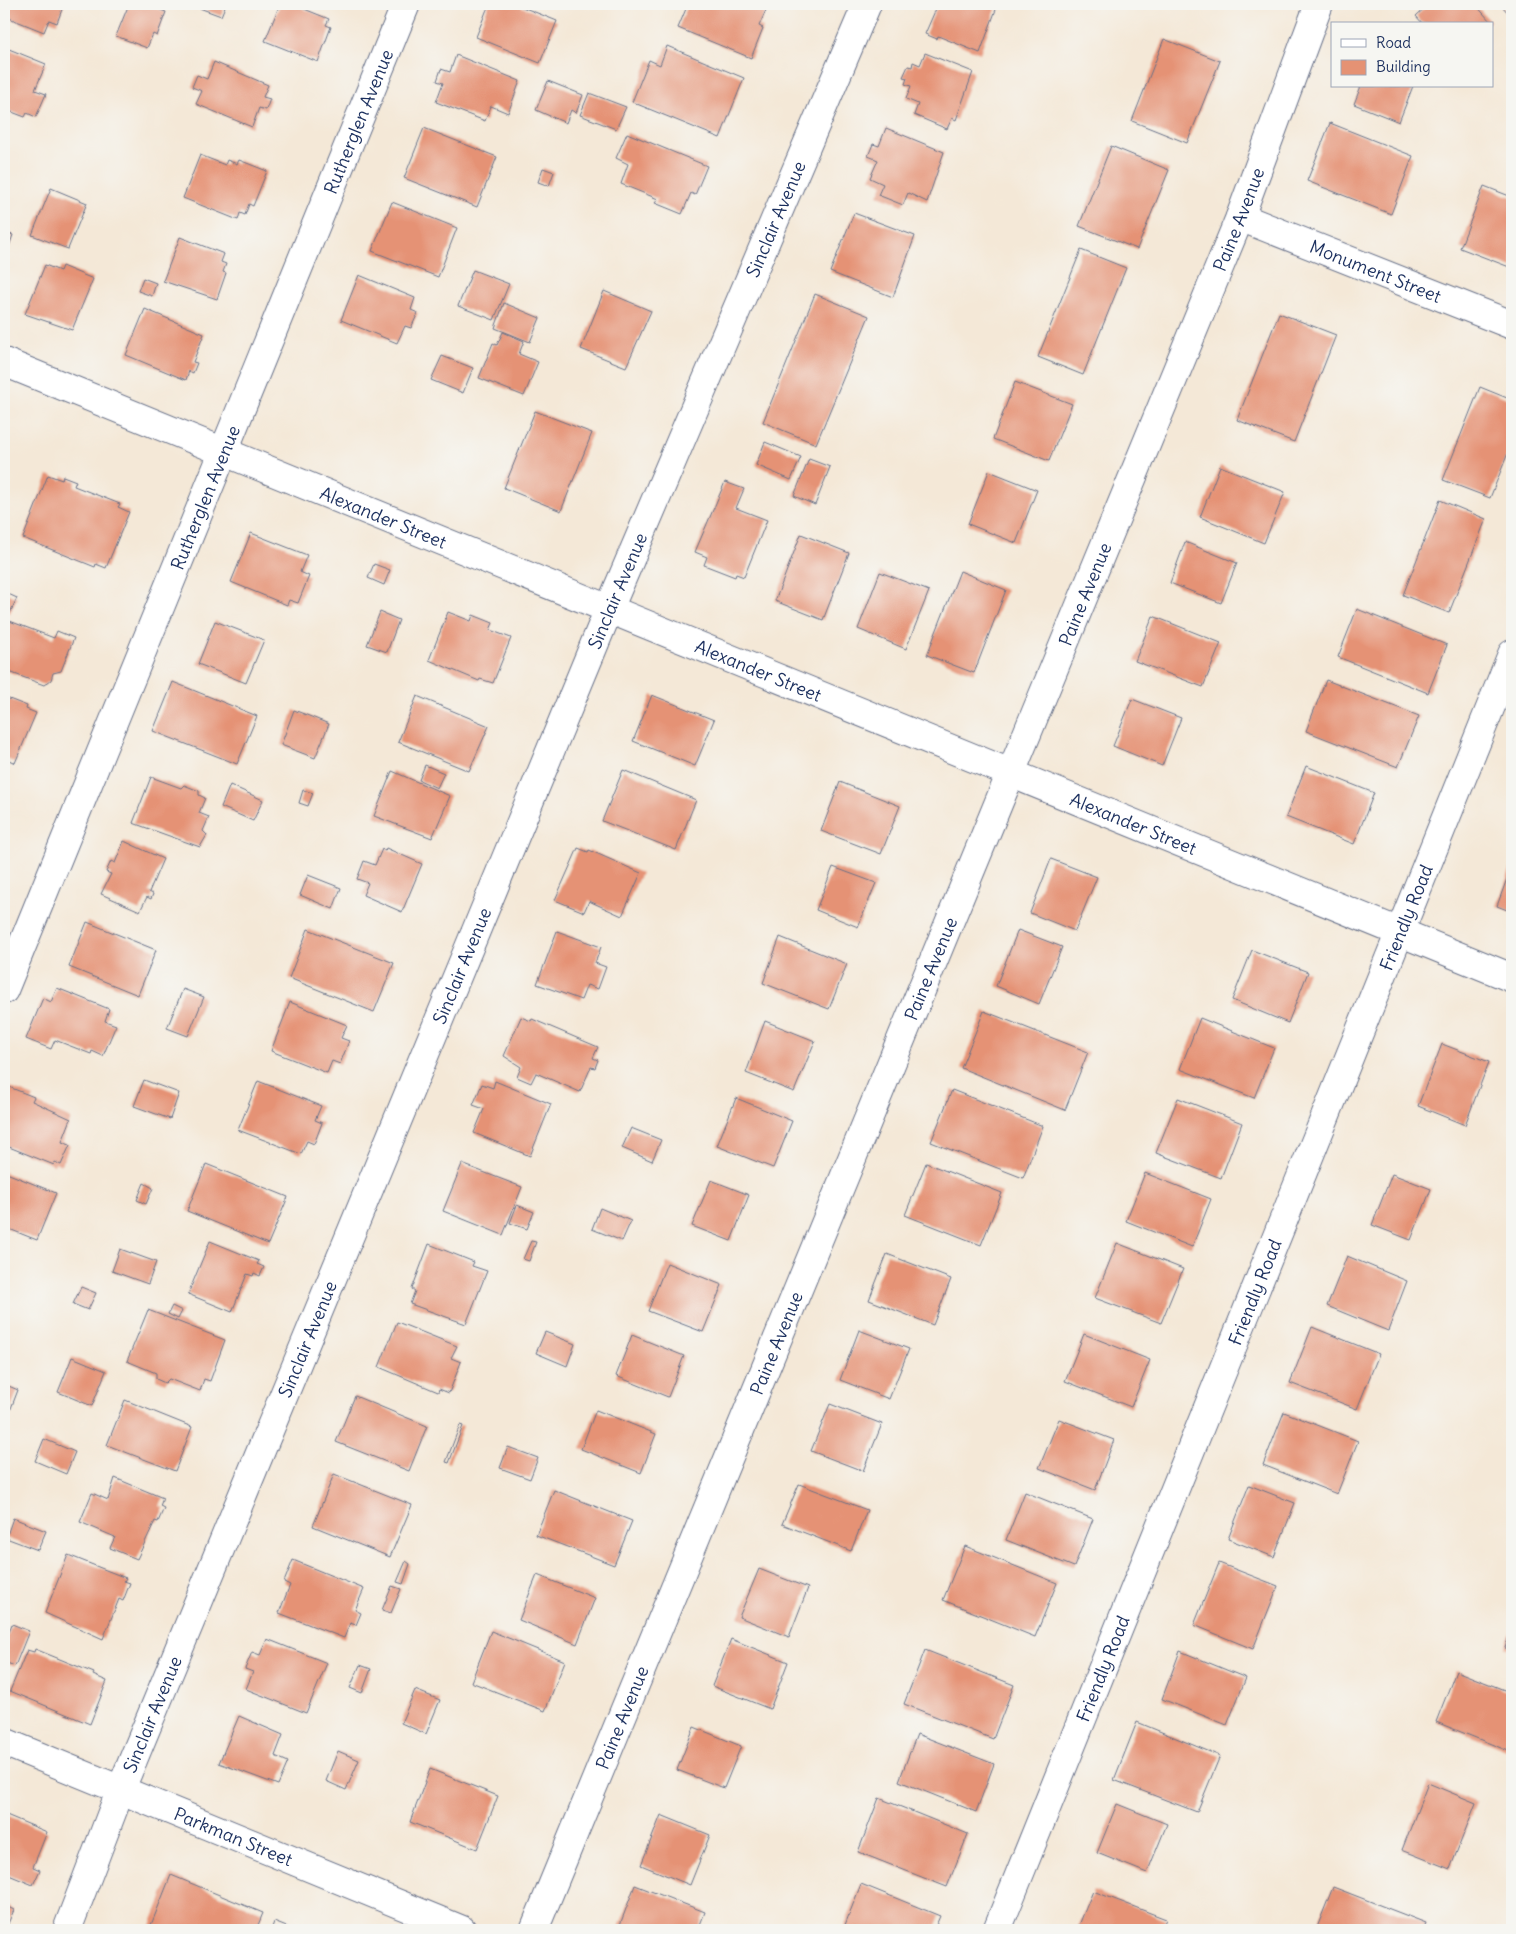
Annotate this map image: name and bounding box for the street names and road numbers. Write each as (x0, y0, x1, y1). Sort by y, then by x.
street label: Rutherglen Avenue (318, 46, 398, 197)
street label: Sinclair Avenue (740, 157, 810, 280)
street label: Paine Avenue (1207, 164, 1269, 275)
street label: Monument Street (1307, 234, 1445, 307)
street label: Rutherglen Avenue (165, 422, 245, 573)
street label: Alexander Street (317, 481, 450, 553)
street label: Sinclair Avenue (582, 529, 652, 652)
street label: Paine Avenue (1053, 539, 1116, 649)
street label: Alexander Street (692, 634, 825, 706)
street label: Alexander Street (1067, 787, 1200, 859)
street label: Friendly Road (1374, 861, 1438, 974)
street label: Sinclair Avenue (427, 904, 496, 1027)
street label: Paine Avenue (899, 913, 962, 1023)
street label: Friendly Road (1223, 1235, 1286, 1348)
street label: Sinclair Avenue (273, 1277, 341, 1401)
street label: Paine Avenue (744, 1288, 807, 1398)
street label: Friendly Road (1071, 1612, 1134, 1725)
street label: Sinclair Avenue (118, 1652, 186, 1776)
street label: Paine Avenue (590, 1662, 653, 1772)
street label: Parkman Street (171, 1802, 296, 1871)

